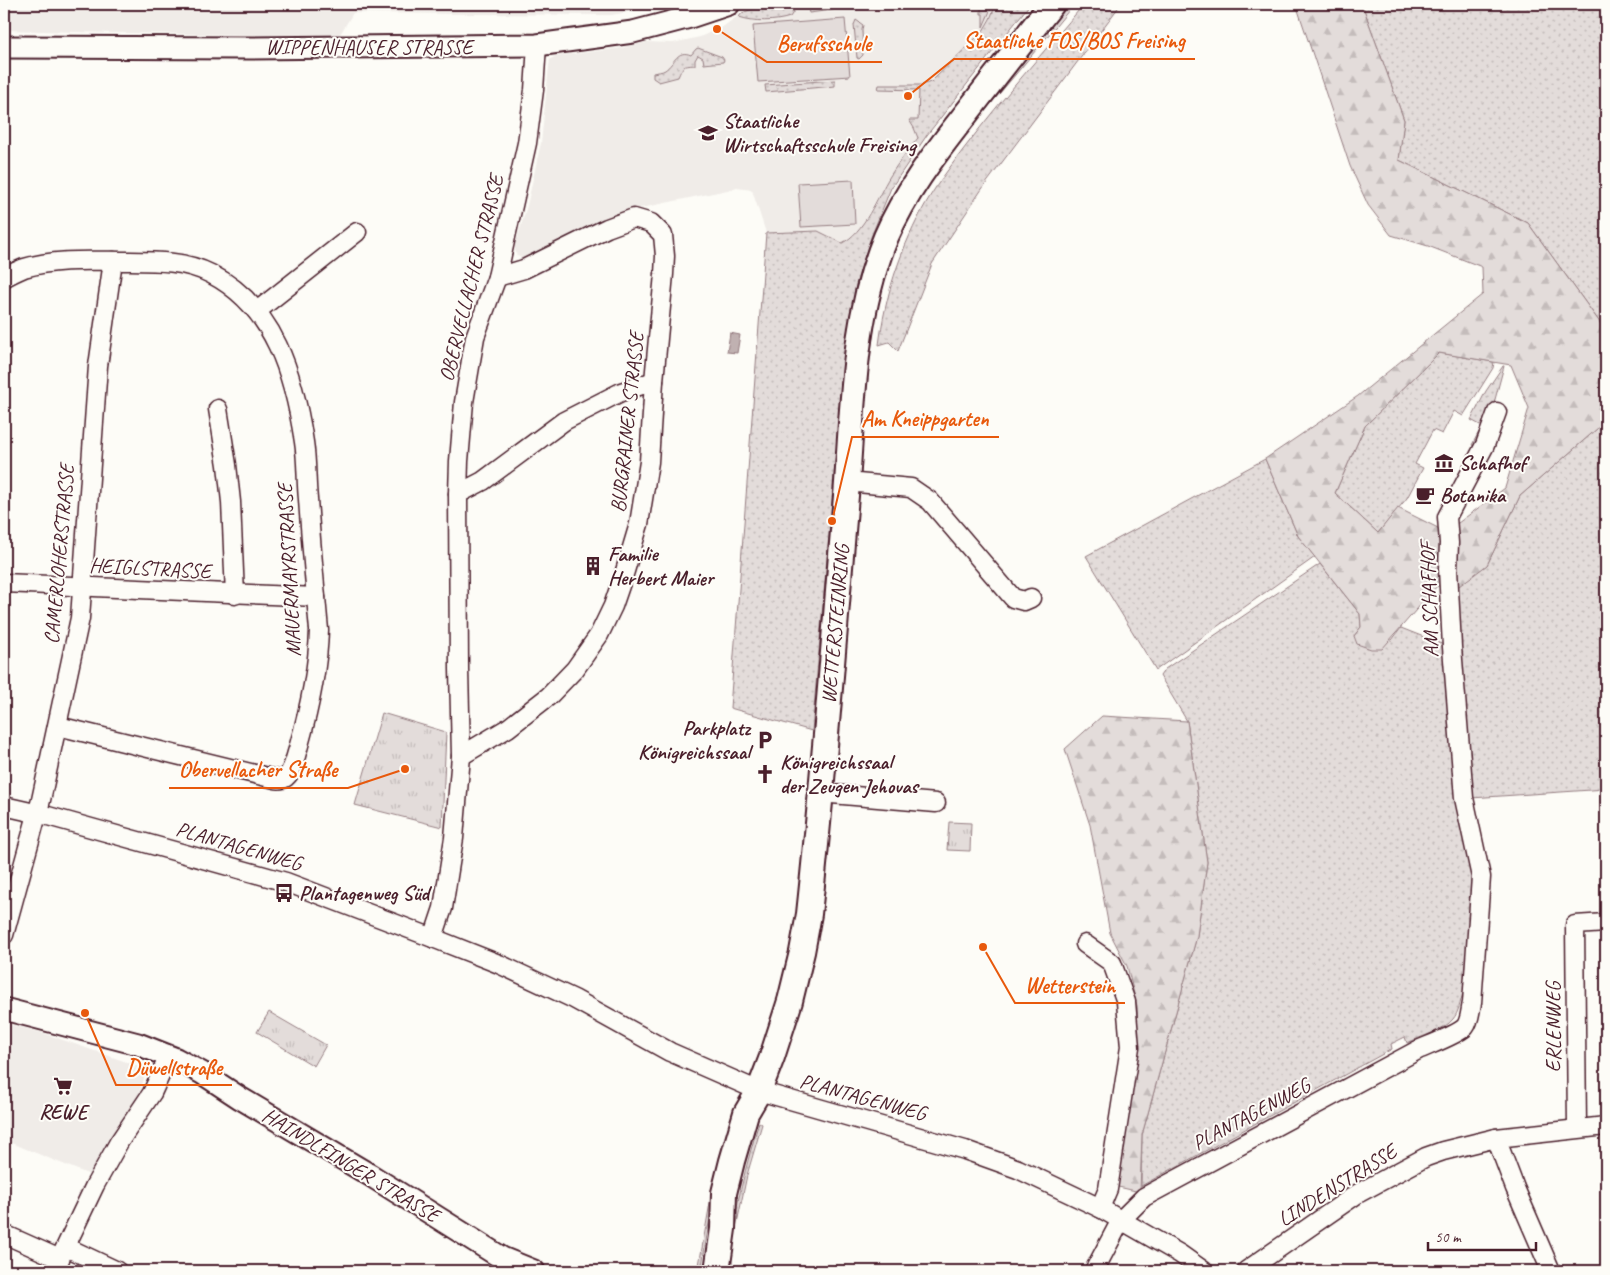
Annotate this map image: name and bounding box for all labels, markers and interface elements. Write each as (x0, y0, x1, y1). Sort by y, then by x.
callout: Staatliche FOS/BOS Freising (954, 22, 1195, 59)
callout: Berufsschule (767, 25, 882, 62)
text: Staatliche FOS/BOS Freising (963, 27, 1187, 55)
text: Berufsschule (777, 30, 874, 58)
street label: WIPPENHAUSER STRASSE (265, 34, 475, 60)
place label: Staatliche Wirtschaftsschule Freising (723, 108, 918, 158)
school or university icon: Staatliche Wirtschaftsschule Freising (697, 122, 719, 144)
street label: OBERVELLACHER STRASSE (433, 169, 510, 384)
street label: BURGRAINER STRASSE (605, 328, 650, 514)
callout: Am Kneippgarten (852, 400, 999, 437)
text: Am Kneippgarten (861, 405, 990, 433)
place label: Schafhof (1459, 450, 1531, 476)
museum icon: Schafhof (1433, 452, 1455, 474)
street label: CAMERLOHERSTRASSE (38, 461, 80, 645)
street label: MAUERMAYRSTRASSE (271, 480, 307, 657)
place label: Botanika (1440, 482, 1507, 508)
cafe icon: Botanika (1414, 484, 1436, 506)
street label: AM SCHAFHOF (1414, 538, 1444, 658)
place label: Familie Herbert Maier (608, 541, 716, 591)
street label: WETTERSTEINRING (815, 541, 855, 704)
street label: HEIGLSTRASSE (89, 552, 214, 584)
building icon: Familie Herbert Maier (582, 555, 604, 577)
place label: Parkplatz Königreichssaal (638, 715, 754, 765)
parking icon: Parkplatz Königreichssaal (754, 729, 776, 751)
place label: Königreichssaal der Zeugen Jehovas (780, 749, 920, 799)
callout: Obervellacher Straße (169, 751, 348, 788)
text: Obervellacher Straße (179, 756, 340, 784)
church icon: Königreichssaal der Zeugen Jehovas (754, 763, 776, 785)
street label: PLANTAGENWEG (173, 816, 307, 877)
place label: Plantagenweg Süd (299, 880, 432, 906)
bus stop icon: Plantagenweg Süd (273, 882, 295, 904)
callout: Wetterstein (1015, 966, 1125, 1003)
text: Wetterstein (1025, 972, 1117, 1000)
street label: ERLENWEG (1540, 979, 1566, 1072)
callout: Düwellstraße (116, 1048, 232, 1085)
text: Düwellstraße (126, 1054, 224, 1082)
street label: PLANTAGENWEG (797, 1068, 931, 1127)
street label: PLANTAGENWEG (1188, 1071, 1317, 1156)
supermarket icon: REWE (52, 1075, 74, 1097)
place label: REWE (39, 1099, 90, 1125)
street label: HAINDLFINGER STRASSE (258, 1102, 446, 1229)
street label: LINDENSTRASSE (1273, 1137, 1404, 1232)
scale bar (1428, 1220, 1535, 1252)
text: 50 m (1435, 1228, 1462, 1247)

